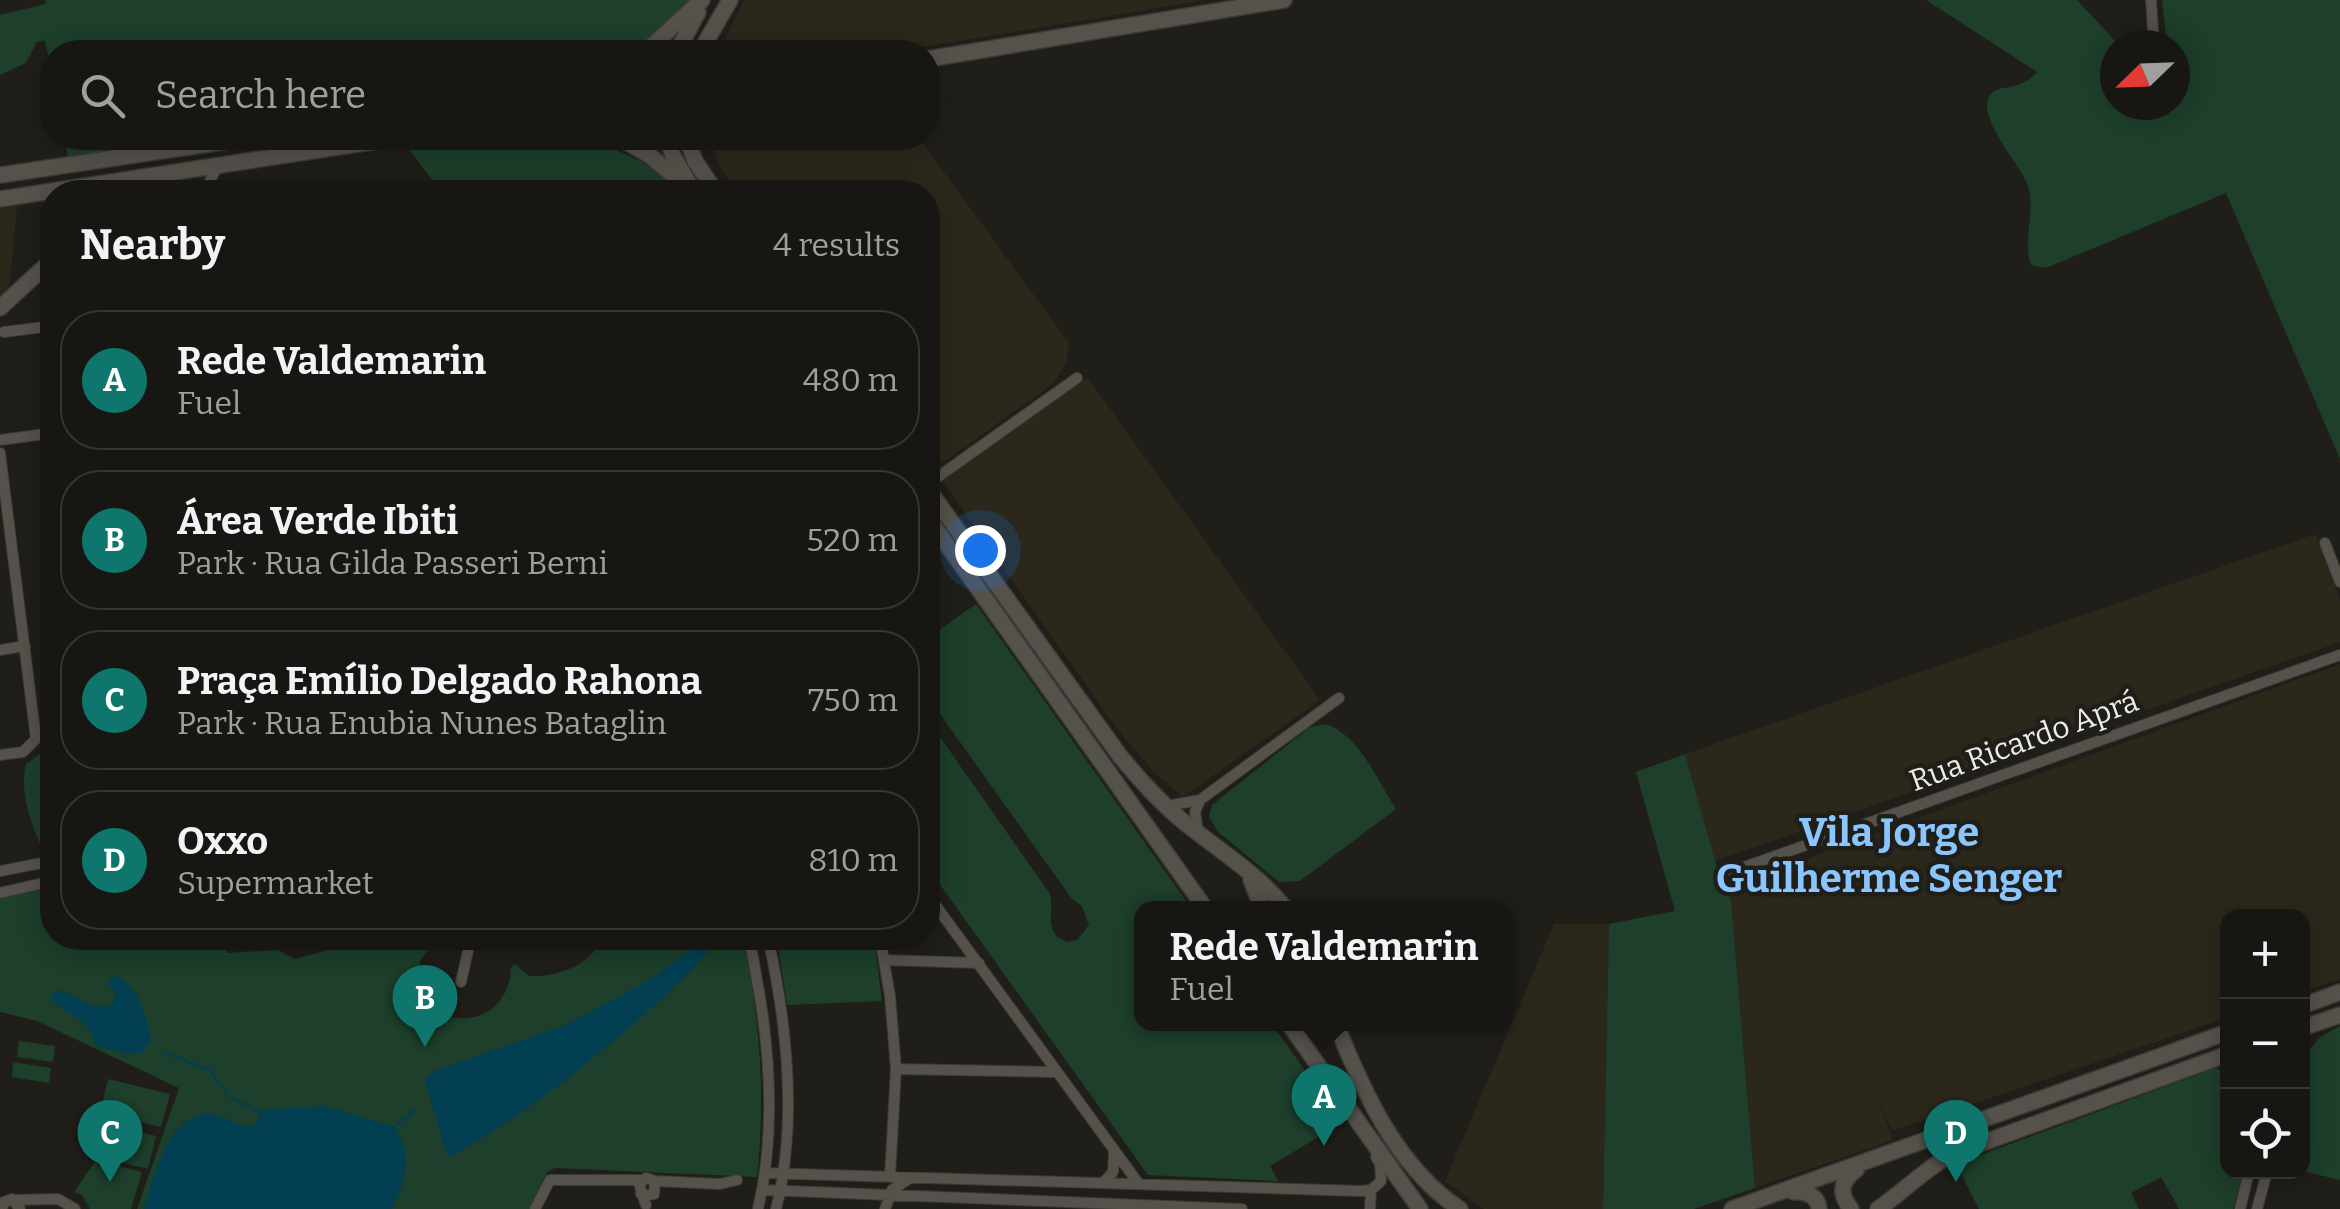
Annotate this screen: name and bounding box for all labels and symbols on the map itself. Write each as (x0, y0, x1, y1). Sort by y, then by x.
north arrow (2100, 30, 2190, 120)
your location (955, 525, 1006, 576)
street label: Rua Ricardo Aprá (1905, 683, 2143, 799)
district label: Vila Jorge Guilherme Senger (1716, 809, 2062, 903)
pin: B (392, 964, 458, 1047)
pin: A (1292, 1064, 1356, 1146)
pin: C (78, 1100, 142, 1182)
pin: D (1924, 1100, 1988, 1182)

